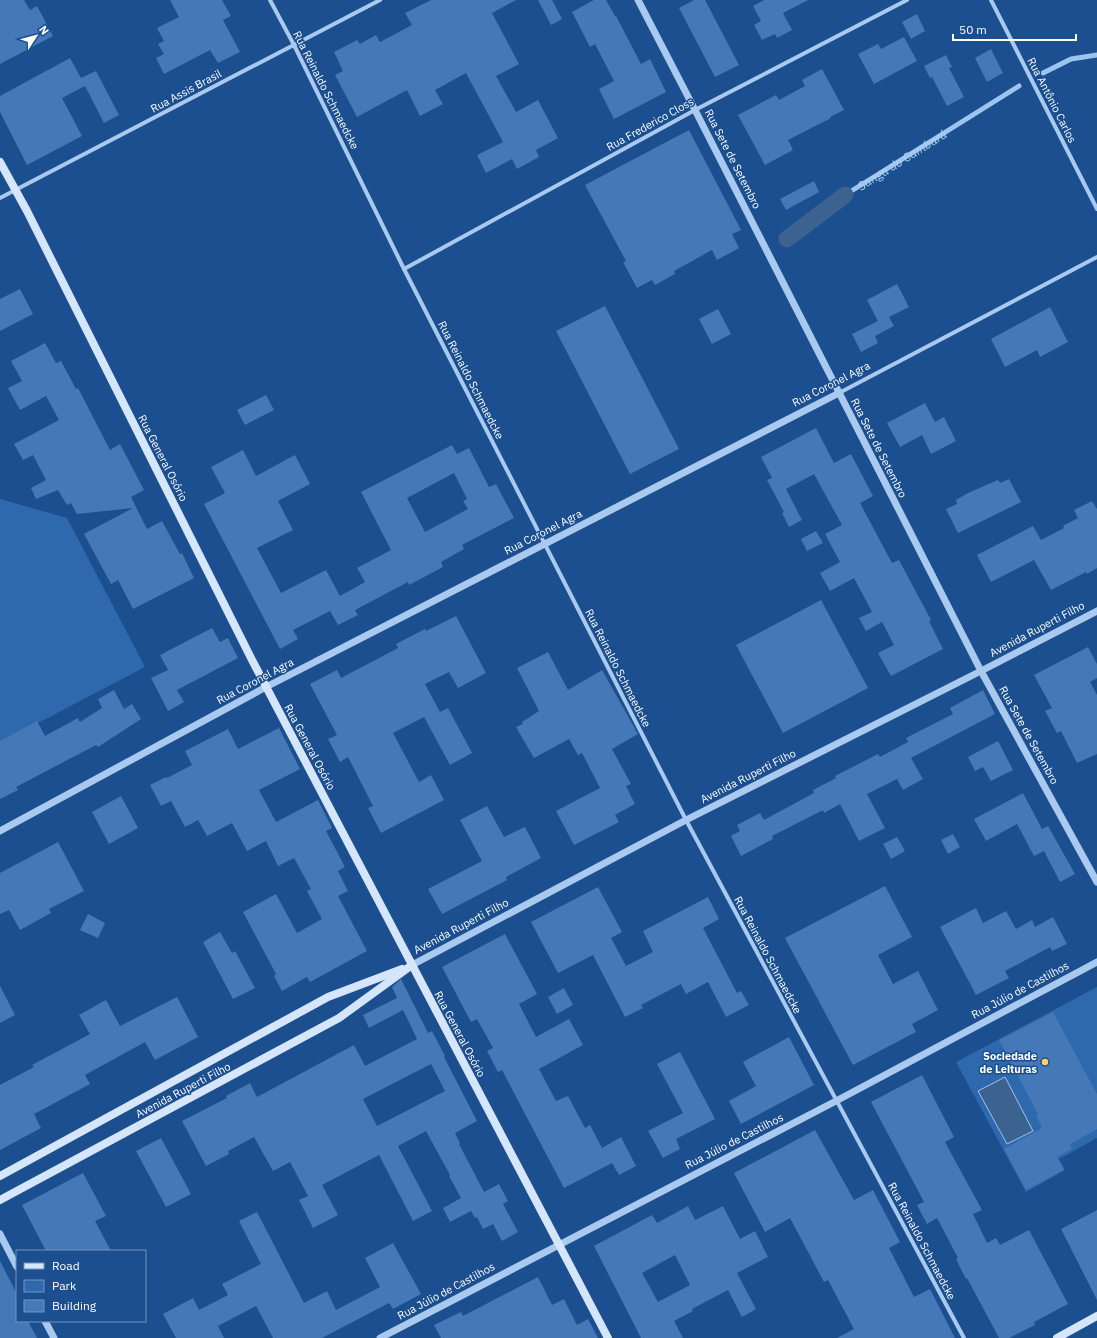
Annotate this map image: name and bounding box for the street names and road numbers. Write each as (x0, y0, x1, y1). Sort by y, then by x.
street label: Rua Reinaldo Schmaedcke (290, 28, 362, 152)
street label: Rua Antônio Carlos (1024, 55, 1080, 145)
street label: Rua Assis Brasil (148, 66, 224, 116)
street label: Rua Frederico Closs (604, 94, 696, 154)
street label: Rua Sete de Setembro (702, 107, 764, 211)
street label: Rua Reinaldo Schmaedcke (435, 318, 507, 442)
street label: Rua Coronel Agra (790, 358, 872, 410)
street label: Rua Sete de Setembro (848, 396, 910, 500)
street label: Rua General Osório (135, 412, 191, 504)
street label: Rua Coronel Agra (502, 506, 584, 558)
street label: Avenida Ruperti Filho (987, 598, 1087, 660)
street label: Rua Reinaldo Schmaedcke (582, 606, 654, 730)
street label: Rua Coronel Agra (214, 655, 296, 707)
street label: Rua Sete de Setembro (996, 683, 1062, 787)
street label: Rua General Osório (281, 702, 339, 792)
street label: Avenida Ruperti Filho (698, 746, 798, 806)
street label: Rua Reinaldo Schmaedcke (731, 894, 805, 1016)
street label: Avenida Ruperti Filho (411, 895, 511, 957)
street label: Rua Júlio de Castilhos (969, 958, 1071, 1022)
street label: Rua General Osório (431, 989, 489, 1079)
street label: Avenida Ruperti Filho (133, 1059, 233, 1121)
street label: Rua Júlio de Castilhos (682, 1110, 786, 1172)
street label: Rua Reinaldo Schmaedcke (885, 1180, 959, 1302)
street label: Rua Júlio de Castilhos (395, 1259, 497, 1323)

